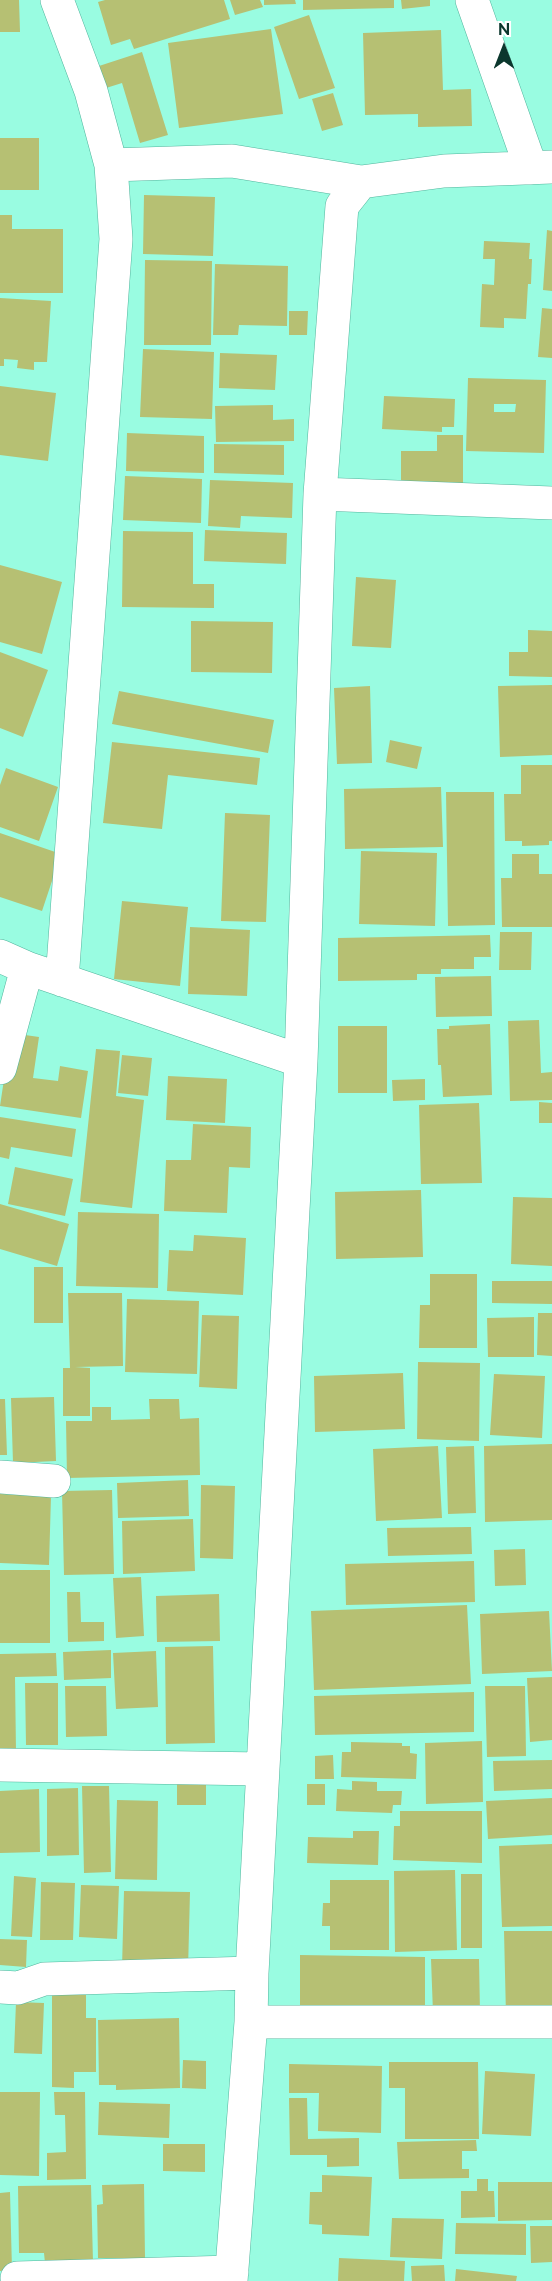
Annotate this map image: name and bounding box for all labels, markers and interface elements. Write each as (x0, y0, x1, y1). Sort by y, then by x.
north arrow (474, 18, 534, 78)
text: N (498, 20, 510, 39)

